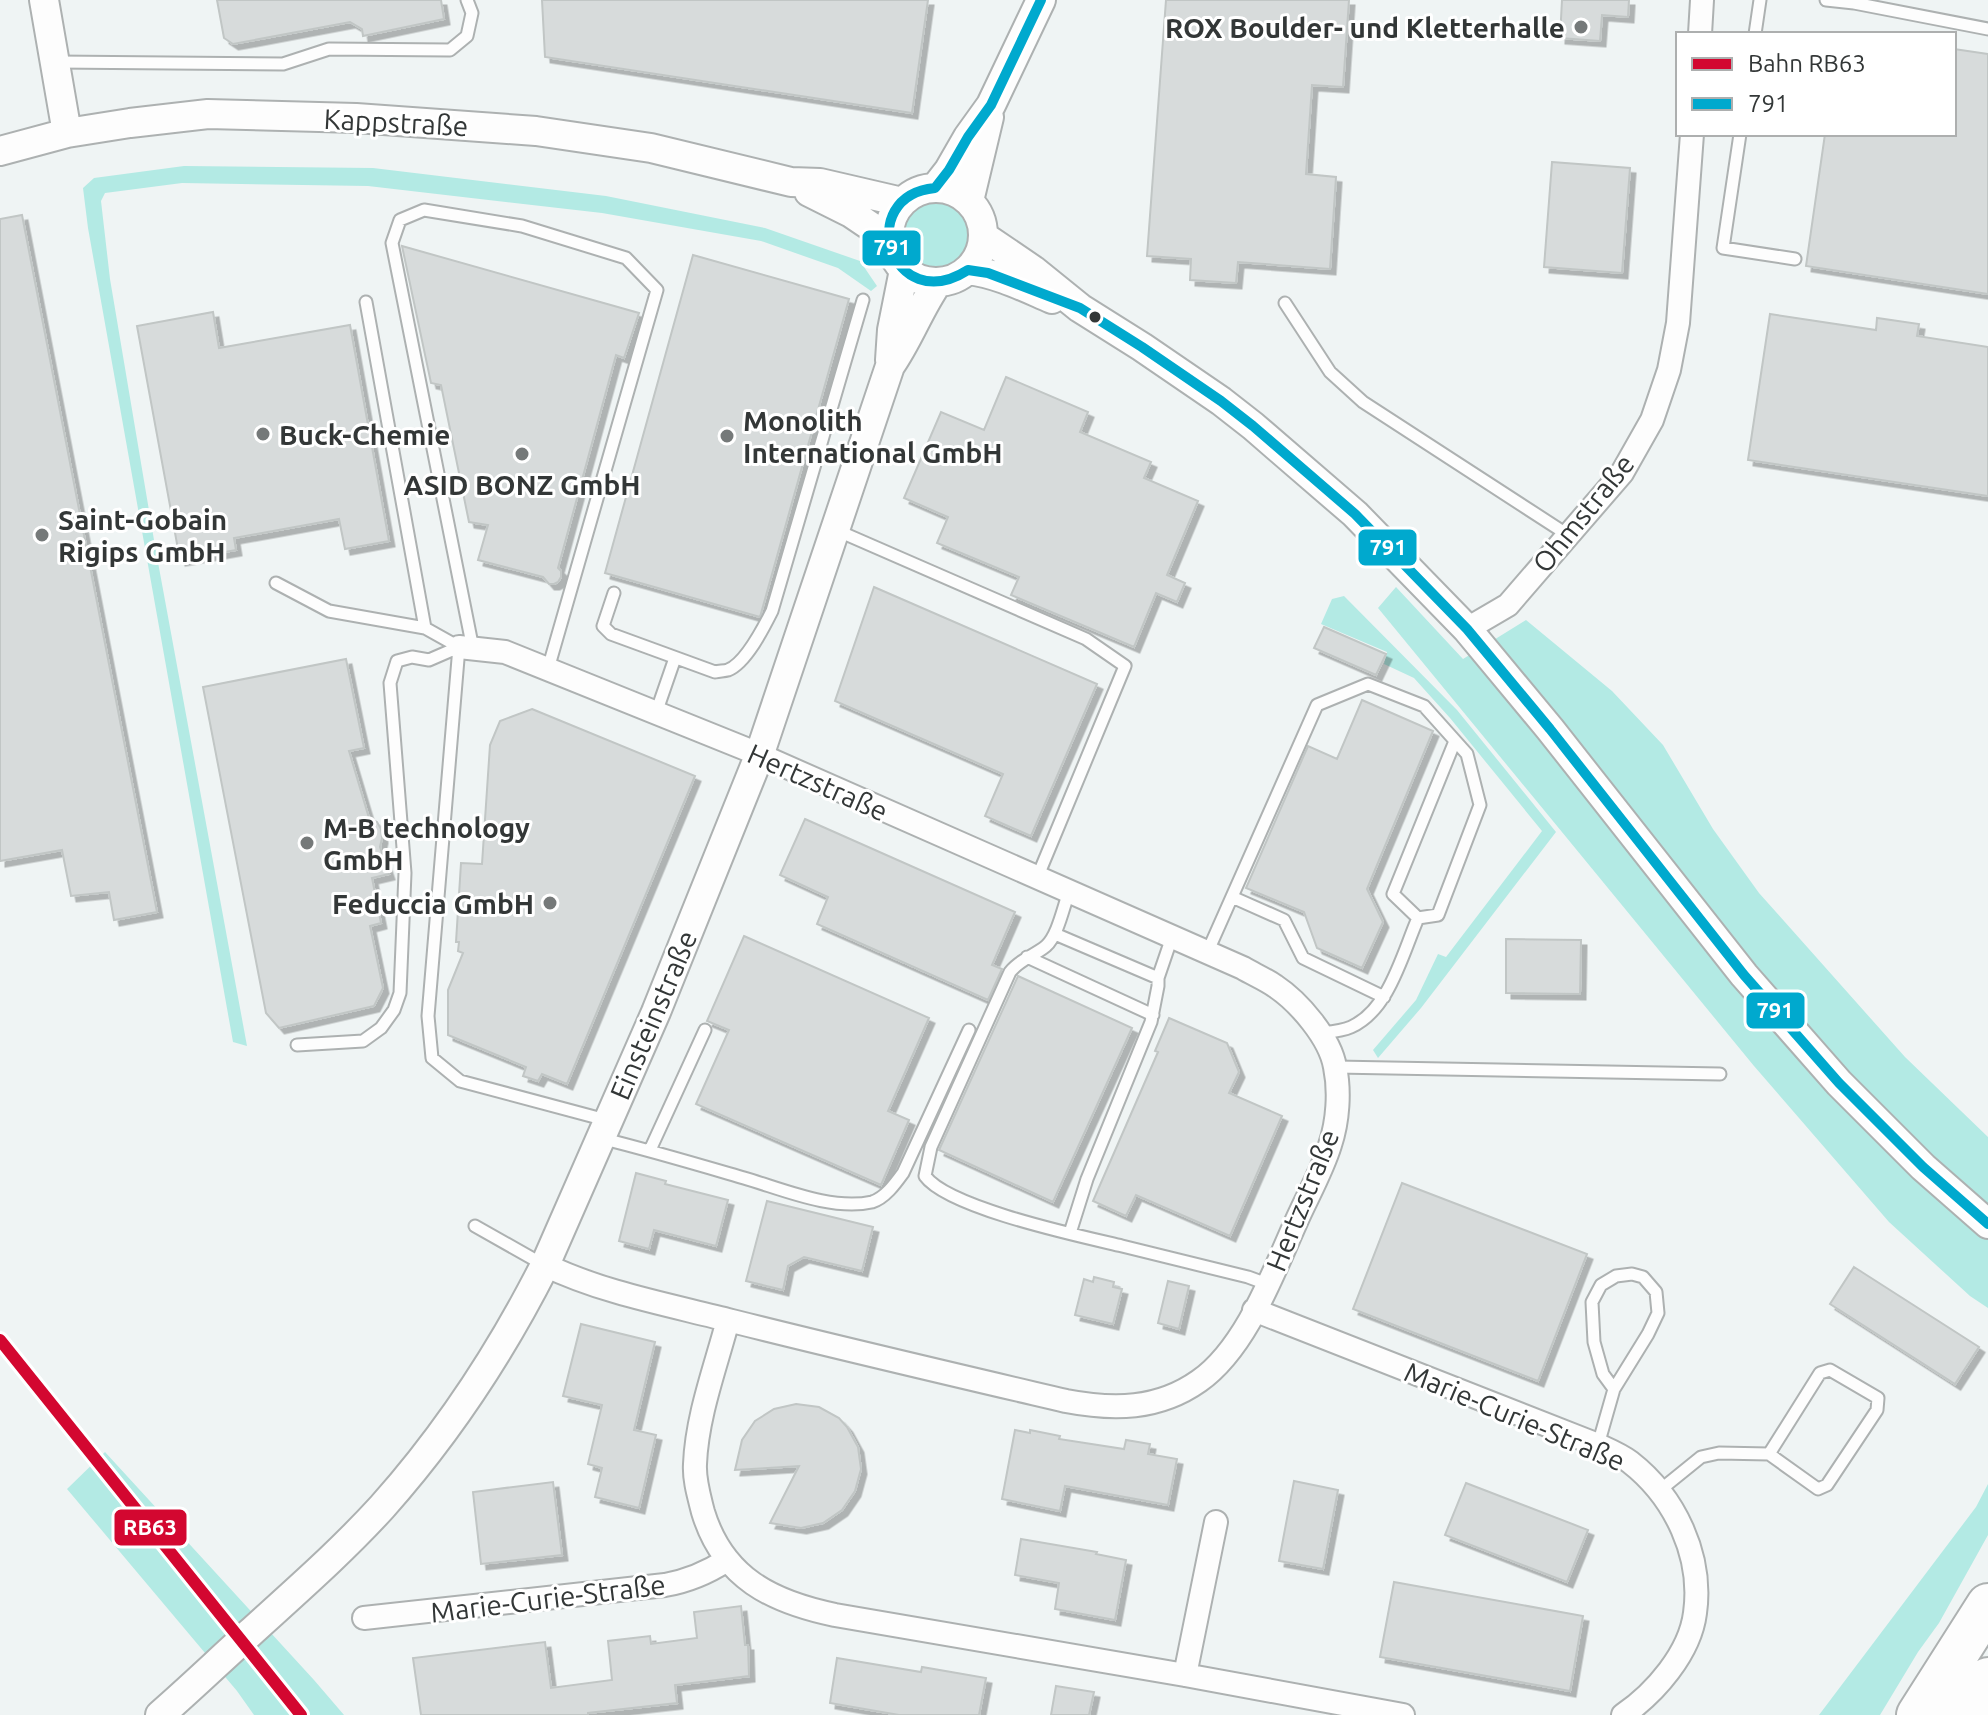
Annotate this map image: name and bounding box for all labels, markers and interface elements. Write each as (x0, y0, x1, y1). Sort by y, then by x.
place label: ROX Boulder- und Kletterhalle (1165, 12, 1565, 43)
marker: ROX Boulder- und Kletterhalle (1572, 18, 1590, 36)
legend (1676, 32, 1956, 136)
text: Bahn RB63 (1748, 50, 1866, 77)
text: 791 (1748, 90, 1789, 117)
street label: Kappstraße (323, 103, 469, 141)
line badge: 791 (861, 229, 922, 267)
text: 791 (873, 234, 911, 259)
unlabelled marker (1087, 309, 1103, 325)
place label: Monolith International GmbH (743, 405, 1003, 468)
place label: Buck-Chemie (279, 419, 450, 450)
marker: Buck-Chemie (254, 425, 272, 443)
marker: Monolith International GmbH (718, 427, 736, 445)
marker: ASID BONZ GmbH (513, 445, 531, 463)
street label: Ohmstraße (1526, 448, 1640, 578)
place label: ASID BONZ GmbH (403, 469, 641, 500)
place label: Saint-Gobain Rigips GmbH (58, 504, 227, 567)
marker: Saint-Gobain Rigips GmbH (33, 526, 51, 544)
line badge: 791 (1357, 528, 1418, 567)
text: 791 (1369, 534, 1407, 559)
street label: Hertzstraße (743, 737, 893, 827)
place label: M-B technology GmbH (323, 812, 530, 875)
marker: M-B technology GmbH (298, 834, 316, 852)
place label: Feduccia GmbH (332, 888, 534, 919)
marker: Feduccia GmbH (541, 894, 559, 912)
street label: Einsteinstraße (604, 926, 702, 1104)
line badge: 791 (1745, 991, 1806, 1030)
text: 791 (1756, 997, 1794, 1022)
street label: Hertzstraße (1260, 1125, 1344, 1275)
street label: Marie-Curie-Straße (1400, 1356, 1630, 1476)
line badge: RB63 (113, 1508, 188, 1547)
text: RB63 (123, 1514, 177, 1539)
street label: Marie-Curie-Straße (429, 1568, 667, 1628)

